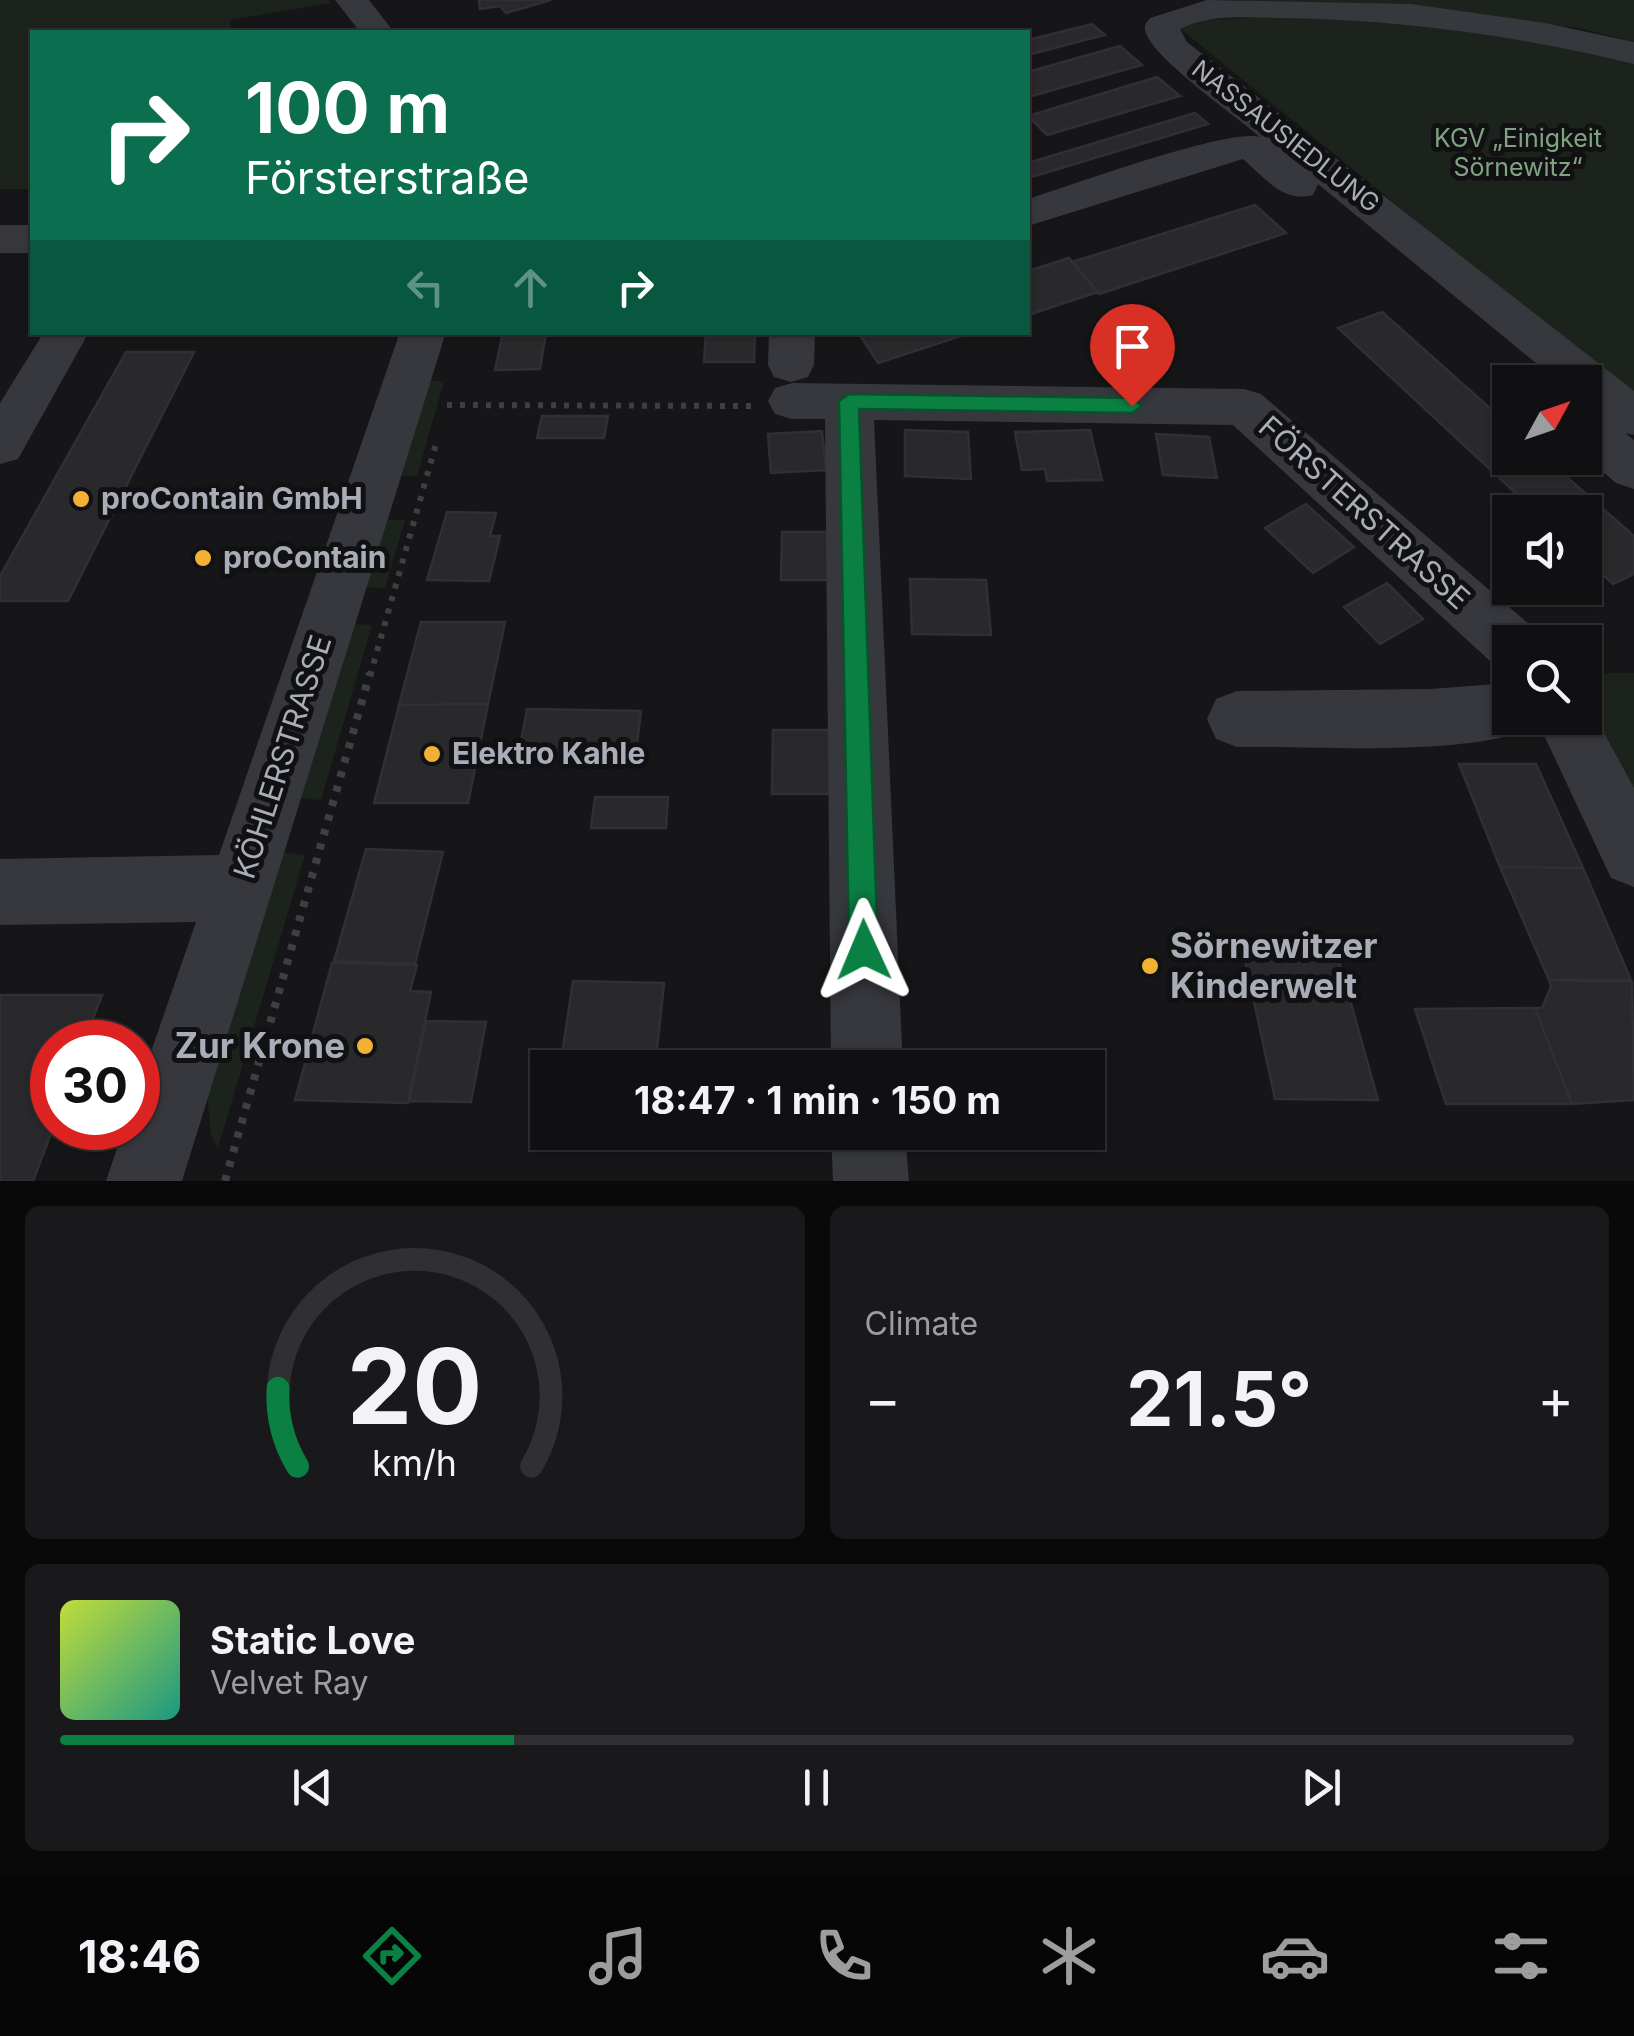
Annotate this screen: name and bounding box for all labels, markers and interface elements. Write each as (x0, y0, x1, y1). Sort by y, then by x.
street label: NASSAUSIEDLUNG (1186, 54, 1386, 218)
text: 100 m (245, 65, 450, 150)
icon: right (80, 70, 210, 200)
park label: KGV „Einigkeit Sörnewitz“ (1434, 123, 1602, 182)
text: Försterstraße (245, 150, 530, 205)
icon: left (398, 260, 453, 315)
icon: ahead (503, 260, 558, 315)
icon: right (608, 260, 663, 315)
pin (1090, 304, 1175, 407)
icon: arrive (1105, 319, 1160, 374)
north arrow (1492, 365, 1602, 475)
map controls (1492, 365, 1602, 735)
street label: FÖRSTERSTRASSE (1252, 408, 1477, 616)
place label: proContain GmbH (101, 480, 363, 516)
marker: proContain GmbH (70, 488, 92, 510)
button: sound (1492, 495, 1602, 605)
place label: proContain (223, 539, 386, 575)
marker: proContain (192, 547, 214, 569)
button: search (1492, 625, 1602, 735)
street label: KÖHLERSTRASSE (226, 630, 338, 883)
place label: Elektro Kahle (452, 735, 645, 771)
marker: Elektro Kahle (421, 743, 443, 765)
position arrow (812, 898, 916, 1002)
place label: Sörnewitzer Kinderwelt (1170, 924, 1378, 1006)
marker: Sörnewitzer Kinderwelt (1139, 955, 1161, 977)
speed limit sign: 30 (30, 1020, 160, 1150)
place label: Zur Krone (175, 1024, 345, 1066)
marker: Zur Krone (354, 1035, 376, 1057)
text: 18:47 · 1 min · 150 m (634, 1077, 1001, 1123)
text: Climate (865, 1304, 978, 1343)
text: 20 (347, 1323, 483, 1449)
text: 21.5° (1126, 1353, 1312, 1444)
text: − (865, 1366, 901, 1432)
text: + (1538, 1366, 1574, 1432)
text: km/h (372, 1441, 457, 1485)
text: Static Love (210, 1617, 415, 1663)
text: Velvet Ray (210, 1663, 368, 1702)
icon: previous (285, 1760, 340, 1815)
icon: pause (789, 1760, 844, 1815)
icon: next (1294, 1760, 1349, 1815)
icon: directions (357, 1921, 427, 1991)
icon: music (583, 1921, 653, 1991)
icon: phone (809, 1921, 879, 1991)
icon: climate (1034, 1921, 1104, 1991)
icon: car (1260, 1921, 1330, 1991)
icon: filters (1486, 1921, 1556, 1991)
text: 18:46 (78, 1929, 201, 1984)

